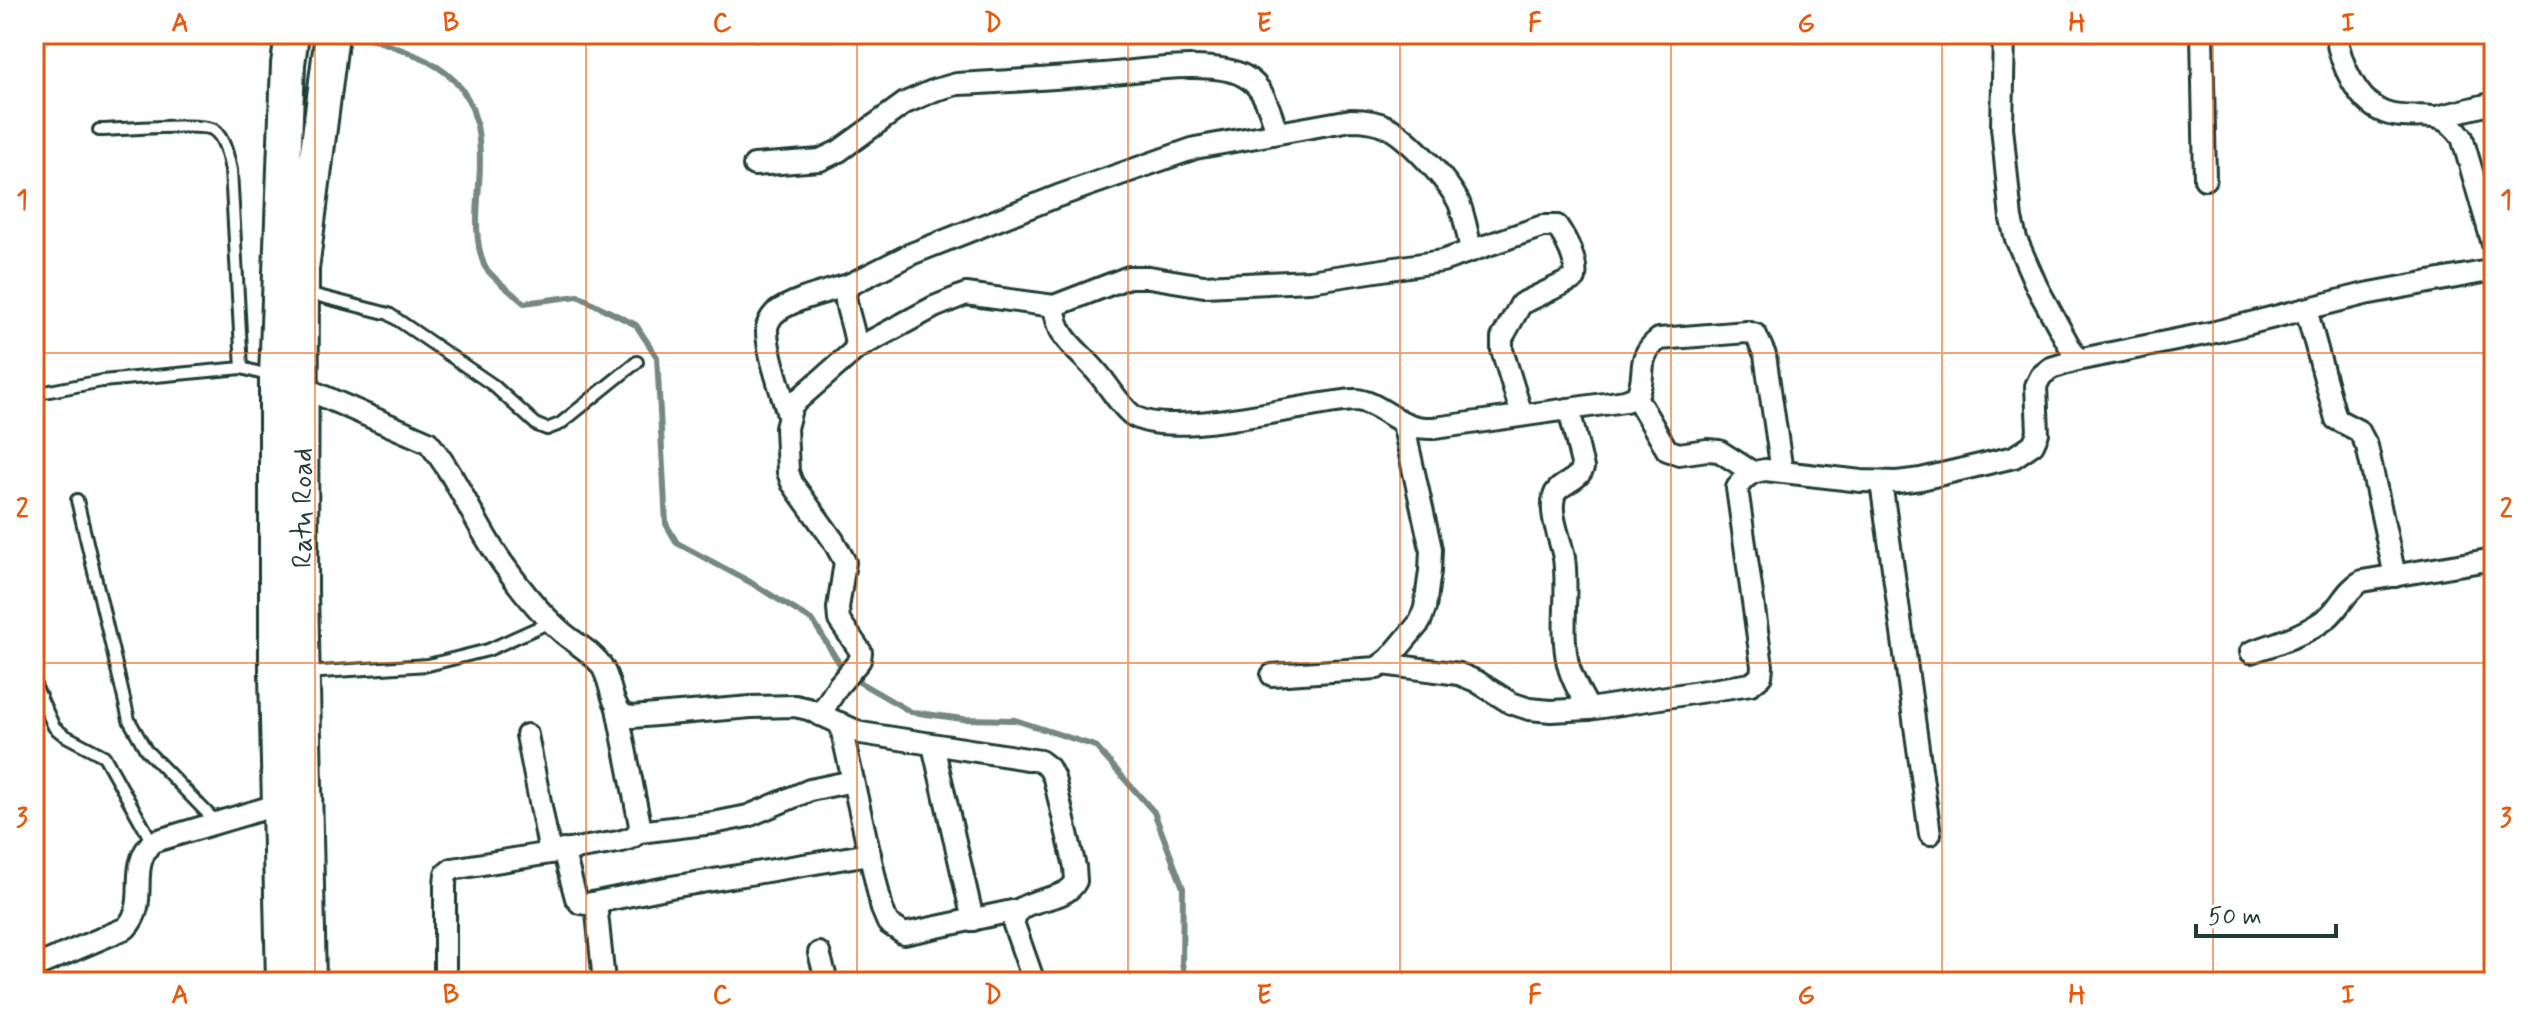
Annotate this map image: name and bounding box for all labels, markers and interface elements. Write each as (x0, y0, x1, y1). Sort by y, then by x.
text: A (171, 7, 189, 41)
text: B (443, 7, 459, 41)
text: C (713, 7, 732, 41)
text: D (984, 7, 1002, 41)
text: E (1256, 7, 1272, 41)
text: F (1528, 7, 1542, 41)
text: G (1797, 7, 1815, 41)
text: H (2069, 7, 2086, 41)
text: I (2341, 7, 2355, 41)
text: 1 (16, 184, 28, 218)
text: 1 (2500, 184, 2512, 218)
street label: Ratu Road (285, 448, 322, 568)
text: 2 (16, 493, 29, 527)
text: 2 (2500, 493, 2513, 527)
text: 3 (16, 802, 28, 836)
text: 3 (2500, 802, 2512, 836)
scale bar (2196, 888, 2336, 938)
text: 50 m (2208, 902, 2262, 933)
text: A (171, 979, 189, 1013)
text: B (443, 979, 459, 1013)
text: C (713, 979, 732, 1013)
text: D (984, 979, 1002, 1013)
text: E (1256, 979, 1272, 1013)
text: F (1528, 979, 1542, 1013)
text: G (1797, 979, 1815, 1013)
text: H (2069, 979, 2086, 1013)
text: I (2341, 979, 2355, 1013)

